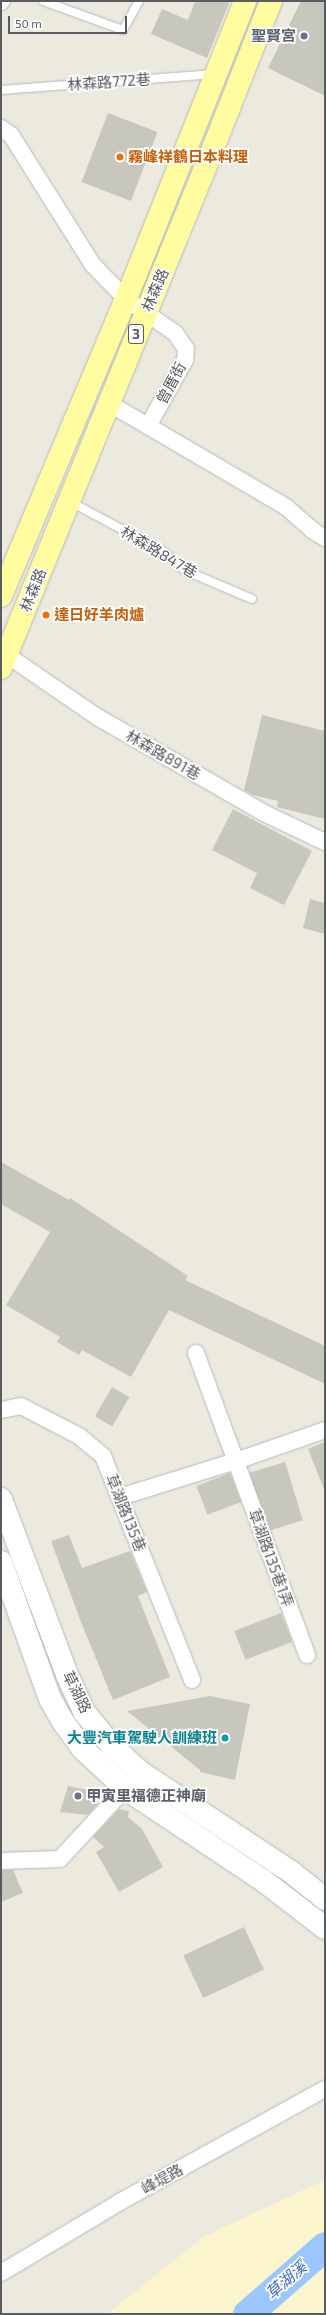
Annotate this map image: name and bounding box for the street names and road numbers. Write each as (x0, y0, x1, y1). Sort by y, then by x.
street label: 林森路772巷 (67, 70, 151, 94)
street label: 林森路 (138, 266, 172, 314)
road number: 3 (128, 322, 144, 346)
street label: 曾厝街 (152, 359, 190, 407)
street label: 林森路847巷 (118, 522, 200, 582)
street label: 林森路 (16, 566, 50, 614)
street label: 林森路891巷 (122, 726, 204, 784)
street label: 草湖路135巷 (102, 1471, 150, 1555)
street label: 草湖路135巷1弄 (245, 1506, 297, 1610)
street label: 草湖路 (59, 1668, 95, 1716)
street label: 峰堤路 (138, 2160, 186, 2198)

